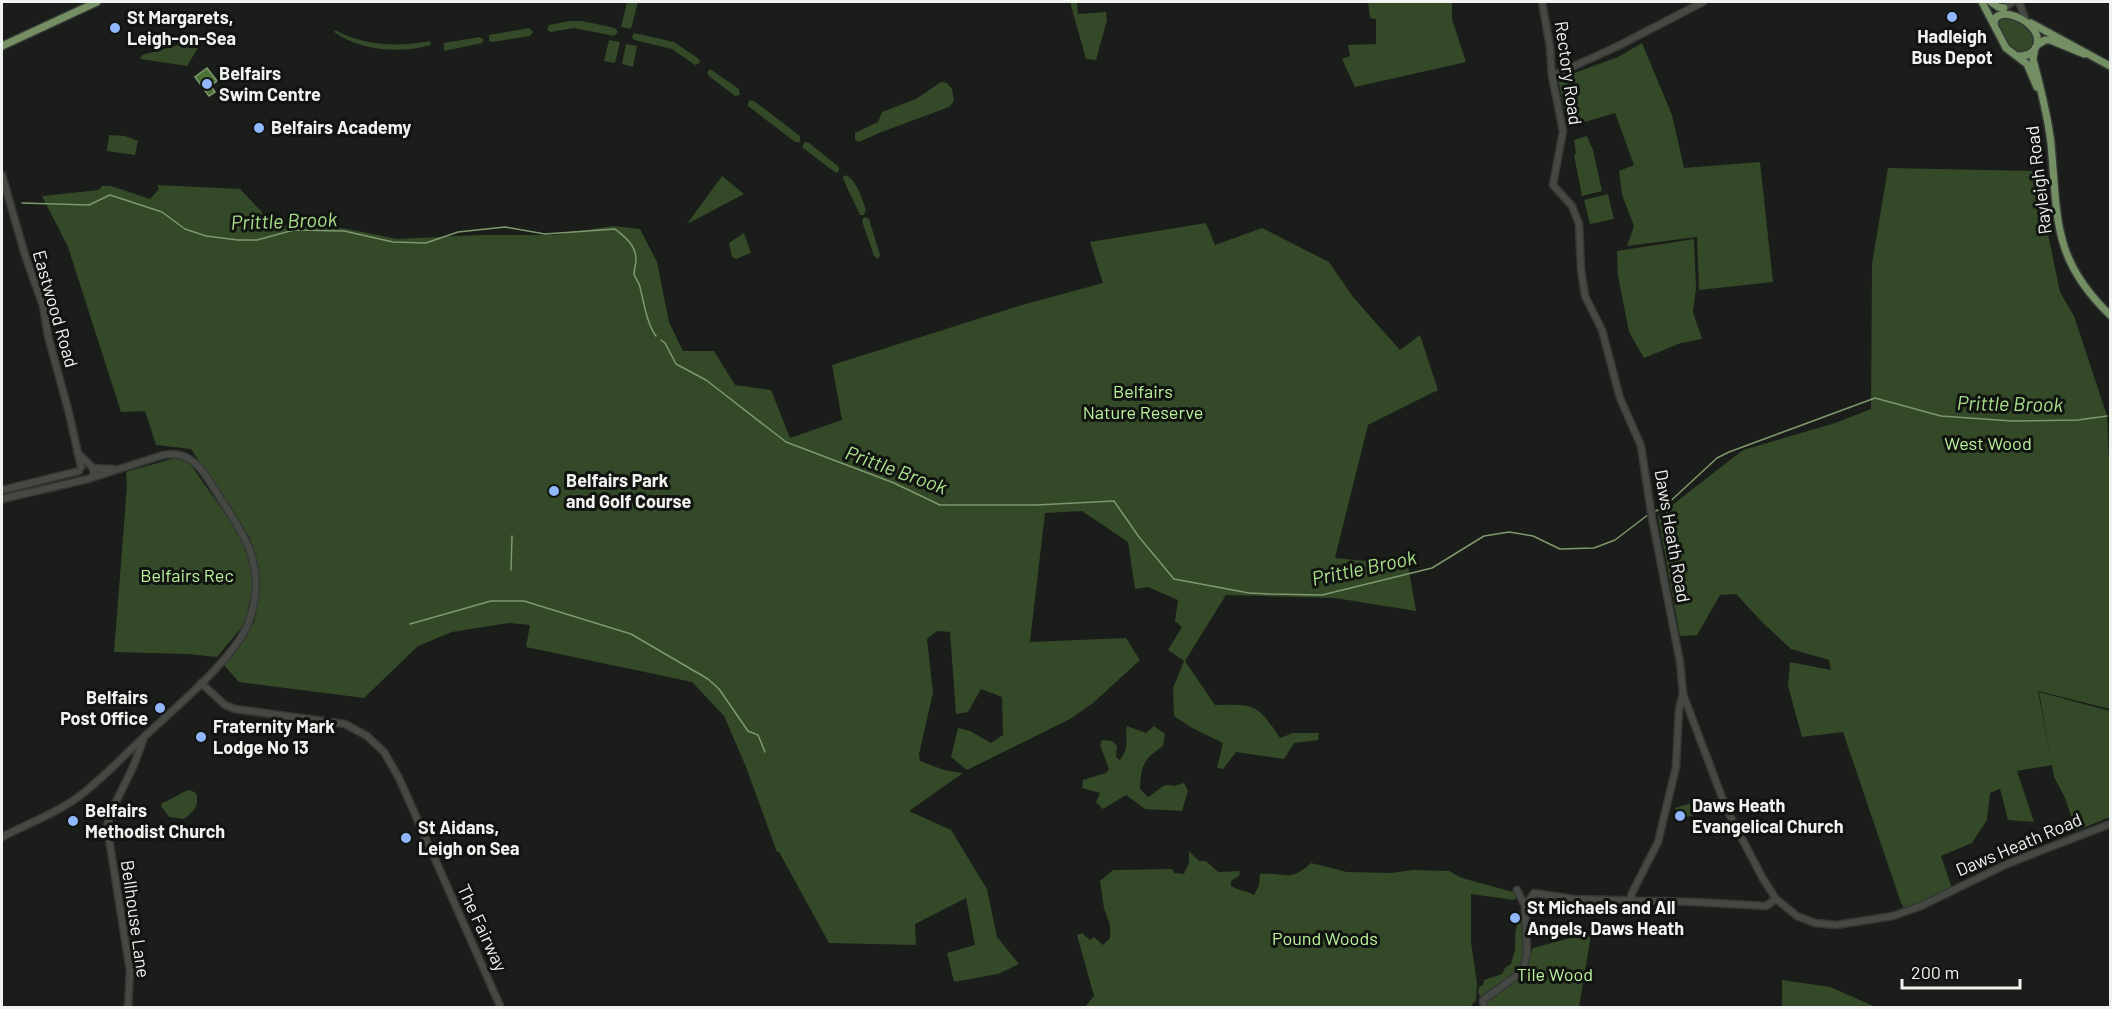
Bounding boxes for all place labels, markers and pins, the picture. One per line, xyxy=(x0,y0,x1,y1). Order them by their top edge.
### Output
place label: St Margarets, Leigh-on-Sea xyxy=(127,6,236,49)
marker: Hadleigh Bus Depot xyxy=(1945,10,1959,24)
marker: St Margarets, Leigh-on-Sea xyxy=(108,21,122,35)
place label: Hadleigh Bus Depot xyxy=(1911,25,1993,68)
place label: Belfairs Swim Centre xyxy=(219,62,321,105)
marker: Belfairs Swim Centre xyxy=(200,77,214,91)
place label: Belfairs Academy xyxy=(271,116,411,138)
marker: Belfairs Academy xyxy=(252,121,266,135)
place label: Belfairs Park and Golf Course xyxy=(566,469,692,512)
marker: Belfairs Park and Golf Course xyxy=(547,484,561,498)
place label: Belfairs Post Office xyxy=(60,686,148,729)
marker: Belfairs Post Office xyxy=(153,701,167,715)
place label: Fraternity Mark Lodge No 13 xyxy=(213,715,335,758)
marker: Fraternity Mark Lodge No 13 xyxy=(194,730,208,744)
place label: Daws Heath Evangelical Church xyxy=(1692,794,1844,837)
place label: Belfairs Methodist Church xyxy=(85,799,225,842)
marker: Daws Heath Evangelical Church xyxy=(1673,809,1687,823)
marker: Belfairs Methodist Church xyxy=(66,814,80,828)
place label: St Aidans, Leigh on Sea xyxy=(418,816,520,859)
marker: St Aidans, Leigh on Sea xyxy=(399,831,413,845)
place label: St Michaels and All Angels, Daws Heath xyxy=(1527,896,1684,939)
marker: St Michaels and All Angels, Daws Heath xyxy=(1508,911,1522,925)

